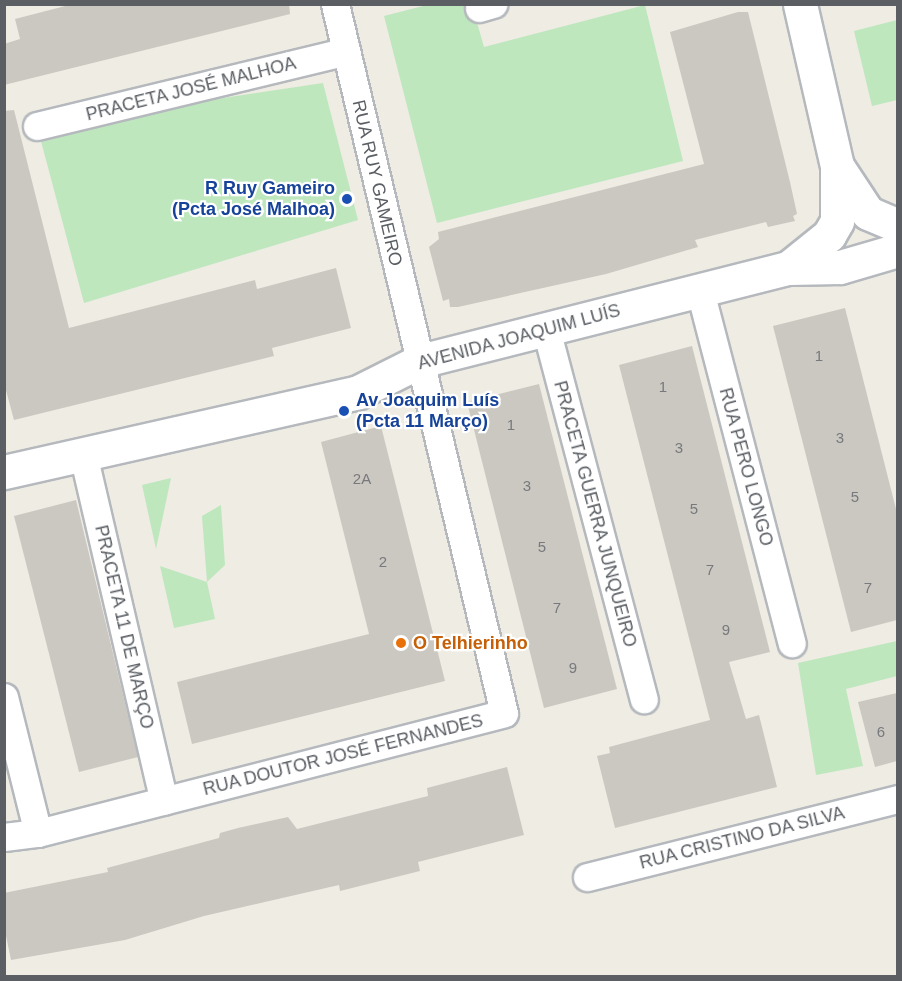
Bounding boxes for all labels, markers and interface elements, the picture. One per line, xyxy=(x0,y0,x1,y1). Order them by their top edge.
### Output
street label: PRACETA JOSÉ MALHOA xyxy=(83,52,299,126)
street label: RUA RUY GAMEIRO xyxy=(347,97,407,269)
place label: R Ruy Gameiro (Pcta José Malhoa) xyxy=(172,178,335,220)
marker: R Ruy Gameiro (Pcta José Malhoa) xyxy=(340,192,354,206)
street label: AVENIDA JOAQUIM LUÍS xyxy=(415,299,623,375)
house number: 1 xyxy=(815,347,823,365)
street label: PRACETA GUERRA JUNQUEIRO xyxy=(549,378,641,650)
house number: 1 xyxy=(659,378,667,396)
street label: RUA PERO LONGO xyxy=(714,385,778,549)
place label: Av Joaquim Luís (Pcta 11 Março) xyxy=(356,390,499,432)
marker: Av Joaquim Luís (Pcta 11 Março) xyxy=(337,404,351,418)
house number: 1 xyxy=(507,416,515,434)
house number: 3 xyxy=(836,429,844,447)
house number: 3 xyxy=(675,439,683,457)
house number: 2A xyxy=(353,470,371,488)
house number: 3 xyxy=(523,477,531,495)
house number: 5 xyxy=(851,488,859,506)
house number: 5 xyxy=(690,500,698,518)
street label: PRACETA 11 DE MARÇO xyxy=(90,523,158,731)
house number: 5 xyxy=(538,538,546,556)
house number: 2 xyxy=(379,553,387,571)
house number: 7 xyxy=(706,561,714,579)
house number: 7 xyxy=(864,579,872,597)
house number: 7 xyxy=(553,599,561,617)
house number: 9 xyxy=(722,621,730,639)
place label: O Telhierinho xyxy=(413,632,528,654)
marker: O Telhierinho xyxy=(394,636,408,650)
house number: 9 xyxy=(569,659,577,677)
street label: RUA DOUTOR JOSÉ FERNANDES xyxy=(200,710,486,800)
house number: 6 xyxy=(877,723,885,741)
street label: RUA CRISTINO DA SILVA xyxy=(636,802,848,874)

